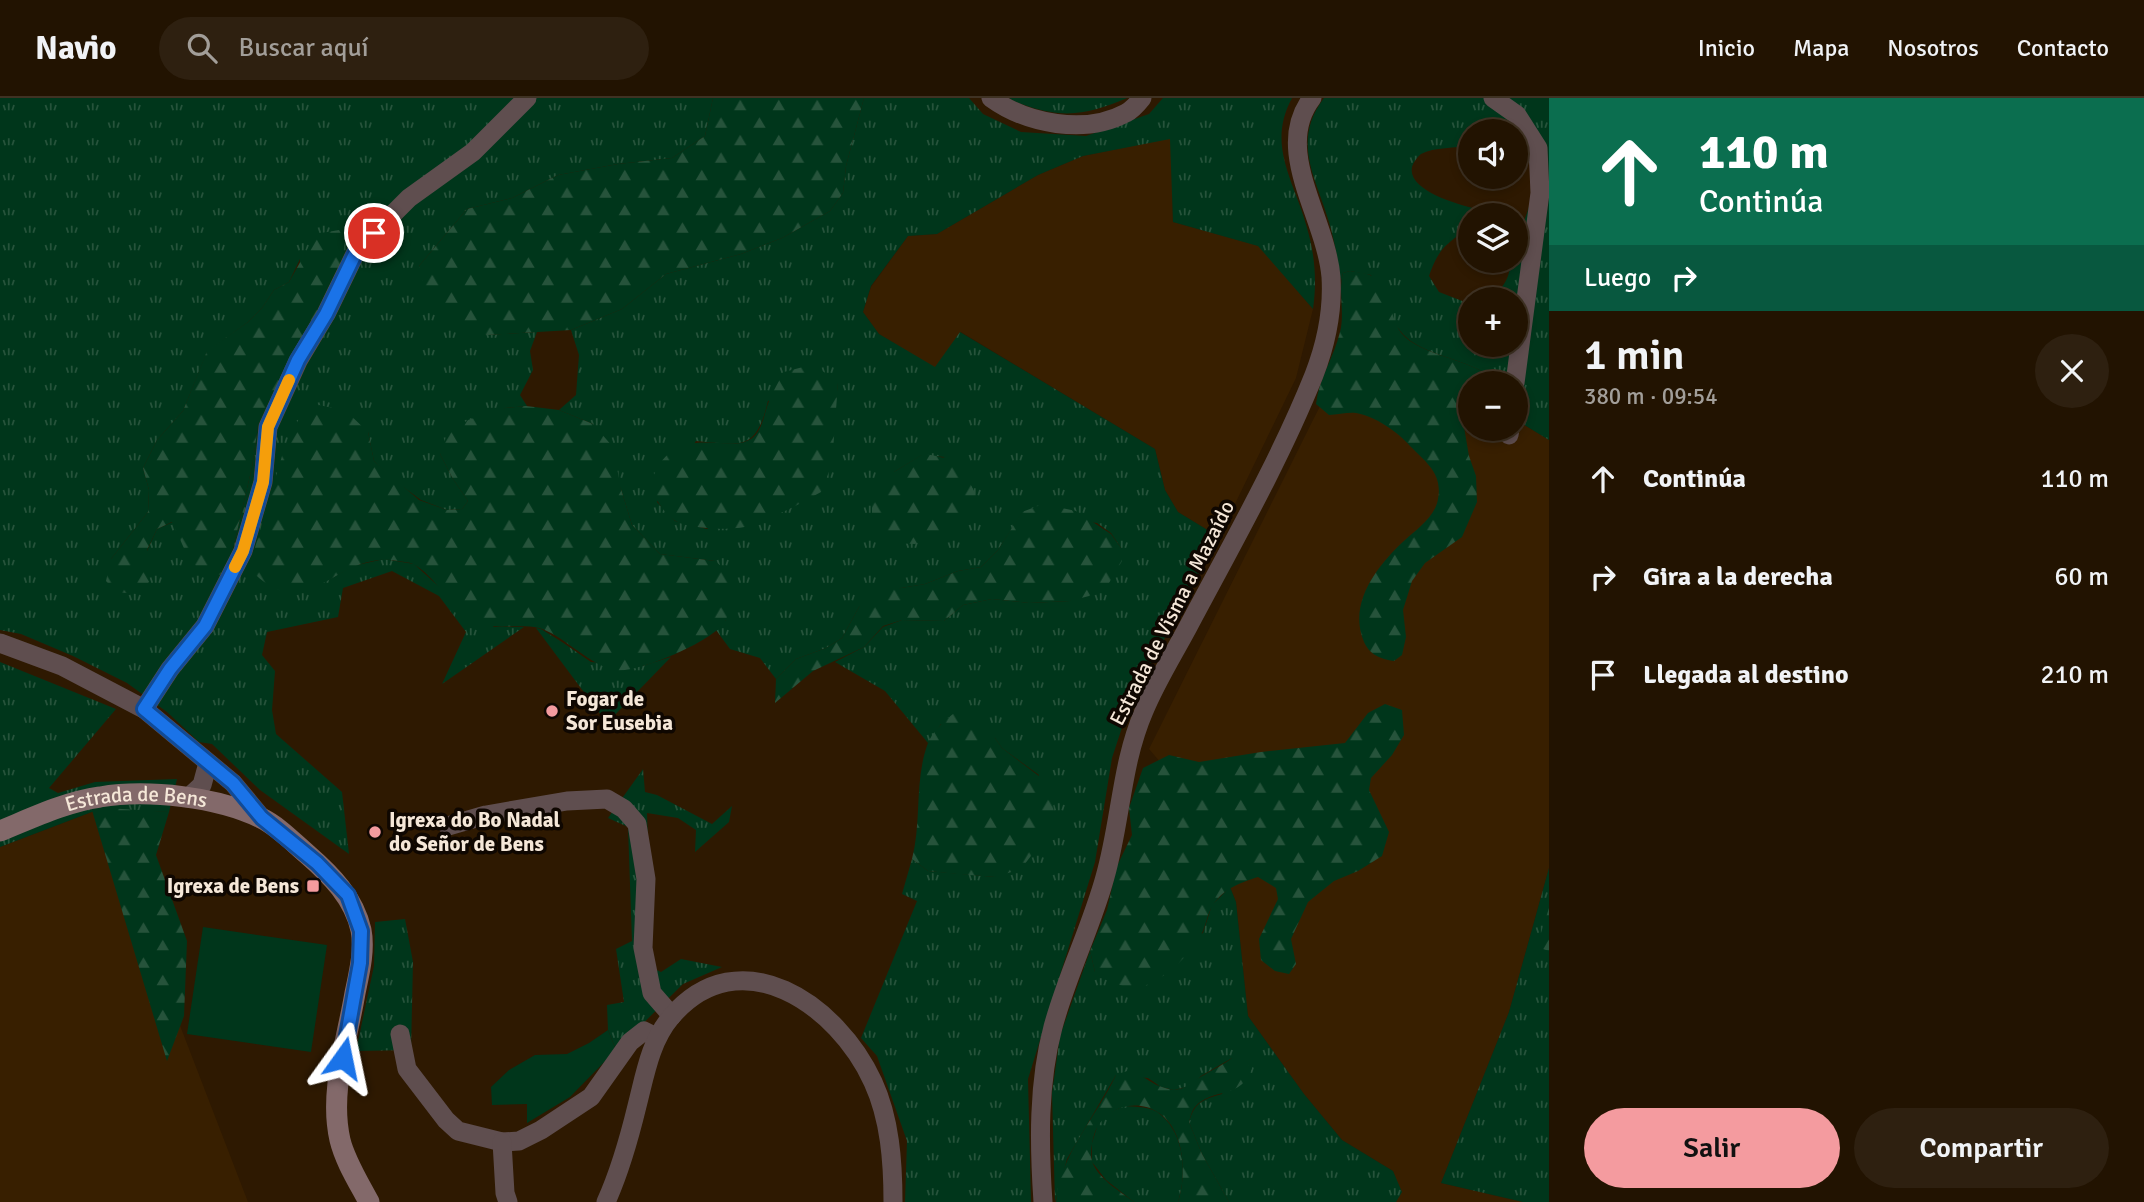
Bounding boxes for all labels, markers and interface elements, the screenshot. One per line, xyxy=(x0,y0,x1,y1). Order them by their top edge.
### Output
search box xyxy=(159,17,649,80)
text: Navio xyxy=(35,28,117,69)
icon: search xyxy=(183,29,221,67)
text: Buscar aquí xyxy=(239,32,369,64)
text: Inicio xyxy=(1698,33,1755,63)
text: Mapa xyxy=(1793,33,1849,63)
text: Nosotros xyxy=(1887,33,1979,63)
text: Contacto xyxy=(2017,33,2109,63)
map controls xyxy=(1458,119,1528,441)
button: sound xyxy=(1458,119,1528,189)
text: 110 m xyxy=(1699,122,1829,182)
icon: ahead xyxy=(1584,126,1675,217)
text: Continúa xyxy=(1699,182,1824,221)
pin xyxy=(344,203,404,263)
button: layers xyxy=(1458,203,1528,273)
icon: arrive xyxy=(355,214,393,252)
icon: right xyxy=(1665,259,1703,297)
text: Luego xyxy=(1584,262,1651,294)
button: + xyxy=(1458,287,1528,357)
text: 1 min xyxy=(1584,330,1685,381)
button: close xyxy=(2035,334,2109,408)
button: − xyxy=(1458,371,1528,441)
text: 380 m · 09:54 xyxy=(1584,382,1718,411)
icon: ahead xyxy=(1584,460,1622,498)
text: Continúa xyxy=(1643,463,1746,495)
text: 110 m xyxy=(2040,463,2109,495)
street label: Estrada de Visma a Mazaído xyxy=(1104,496,1240,730)
icon: right xyxy=(1584,558,1622,596)
text: Gira a la derecha xyxy=(1643,561,1833,593)
text: 60 m xyxy=(2054,561,2109,593)
icon: arrive xyxy=(1584,656,1622,694)
text: Llegada al destino xyxy=(1643,659,1849,691)
text: 210 m xyxy=(2040,659,2109,691)
place label: Fogar de Sor Eusebia xyxy=(566,686,673,736)
marker: Fogar de Sor Eusebia xyxy=(544,703,560,719)
street label: Estrada de Bens xyxy=(62,781,210,818)
place label: Igrexa do Bo Nadal do Señor de Bens xyxy=(389,807,561,857)
marker: Igrexa do Bo Nadal do Señor de Bens xyxy=(367,824,383,840)
place label: Igrexa de Bens xyxy=(167,873,299,899)
marker: Igrexa de Bens xyxy=(305,878,321,894)
position arrow xyxy=(306,1021,380,1095)
button: Salir xyxy=(1584,1108,1840,1188)
button: Compartir xyxy=(1854,1108,2109,1188)

